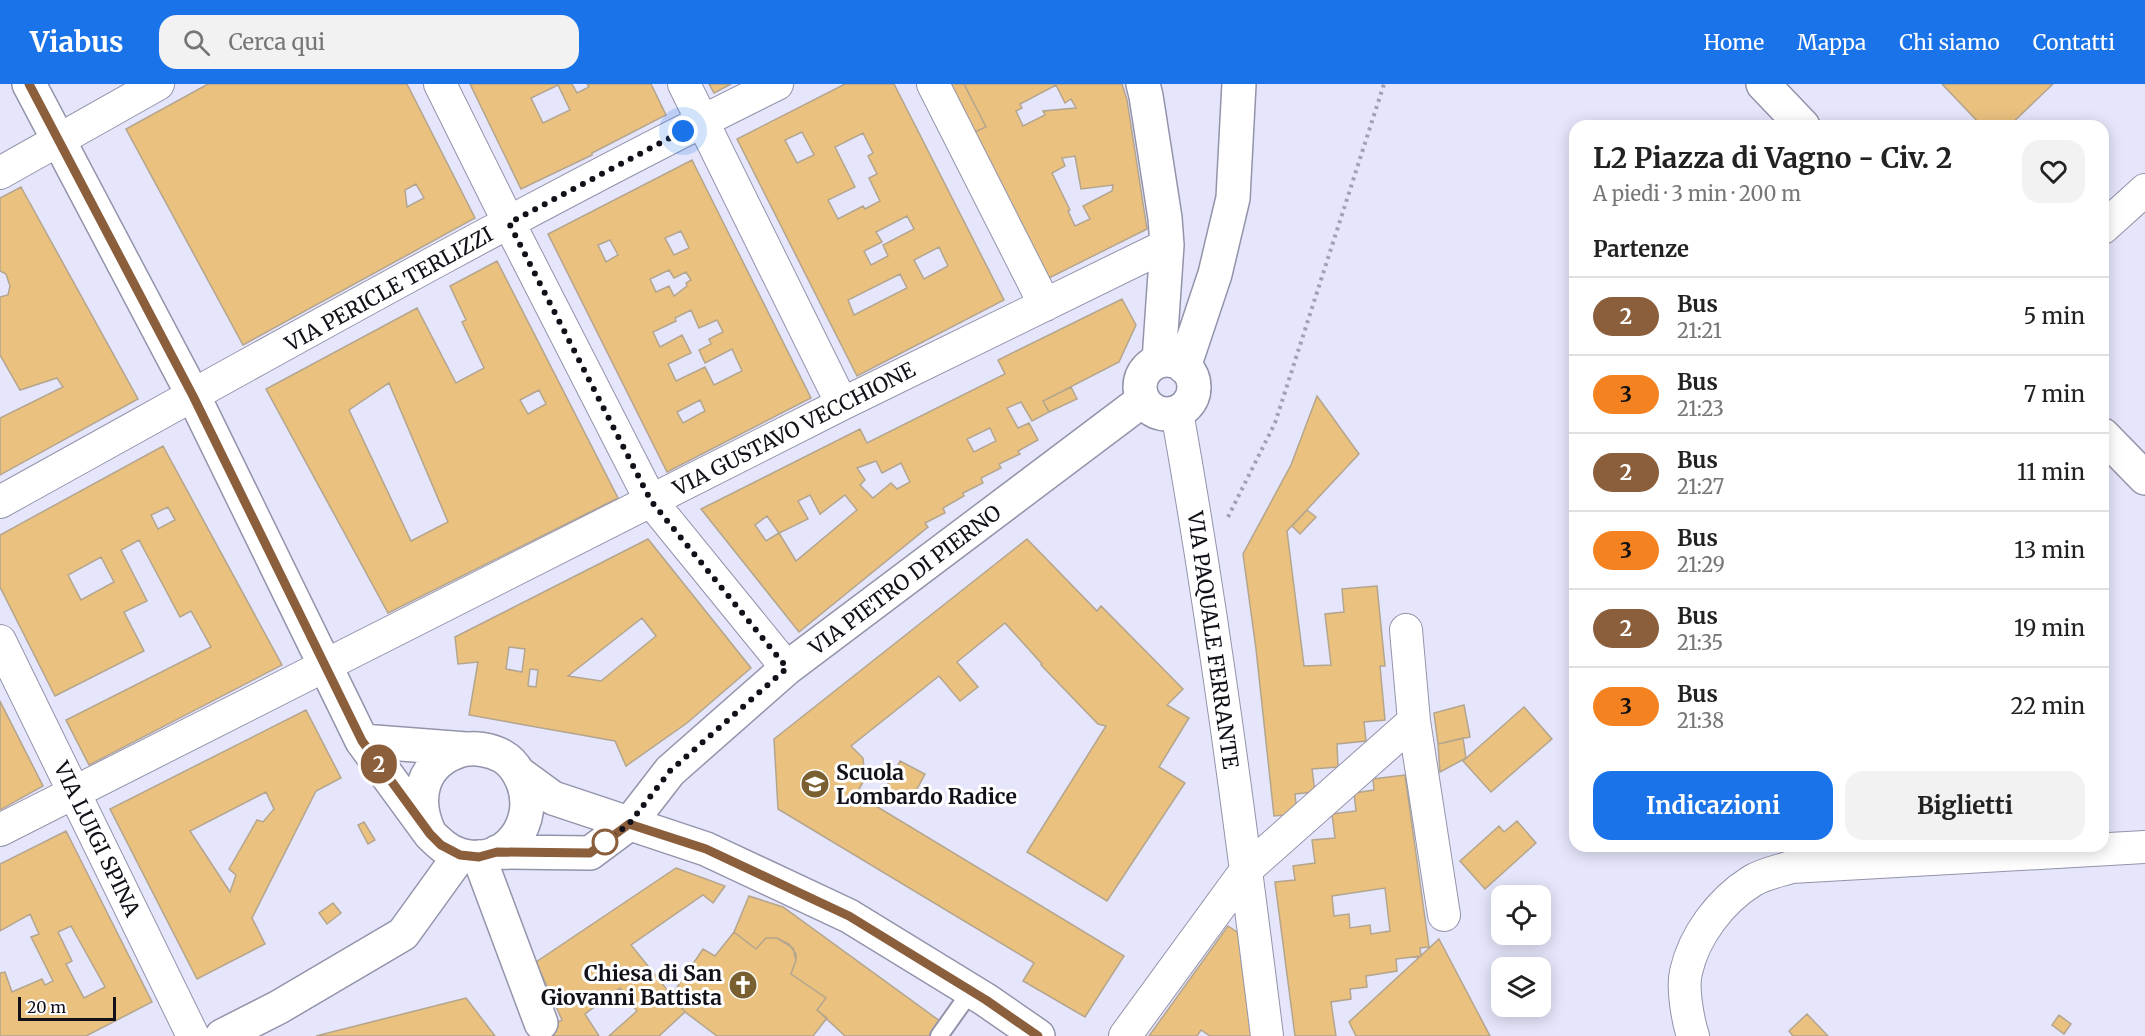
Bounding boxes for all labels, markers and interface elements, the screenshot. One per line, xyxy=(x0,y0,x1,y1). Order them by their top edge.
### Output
search box xyxy=(159,15,579,69)
text: Viabus xyxy=(30,24,123,60)
icon: search xyxy=(180,26,213,59)
text: Cerca qui xyxy=(228,28,325,56)
text: Home xyxy=(1704,29,1764,56)
text: Mappa xyxy=(1797,29,1866,56)
text: Chi siamo xyxy=(1899,29,2000,56)
text: Contatti xyxy=(2033,29,2115,56)
your location xyxy=(668,116,698,146)
text: L2 Piazza di Vagno - Civ. 2 xyxy=(1593,140,1952,176)
button: heart xyxy=(2022,140,2085,203)
text: A piedi · 3 min · 200 m xyxy=(1593,181,1801,206)
street label: VIA PERICLE TERLIZZI xyxy=(280,221,498,358)
text: Partenze xyxy=(1593,235,1689,263)
text: Bus xyxy=(1677,290,1718,318)
text: 5 min xyxy=(2023,302,2085,330)
text: 2 xyxy=(1620,303,1632,330)
text: 21:21 xyxy=(1677,318,1722,343)
street label: VIA GUSTAVO VECCHIONE xyxy=(667,356,920,502)
text: Bus xyxy=(1677,368,1718,396)
text: 7 min xyxy=(2024,380,2085,408)
text: 3 xyxy=(1620,381,1632,408)
text: 21:23 xyxy=(1677,396,1724,421)
text: Bus xyxy=(1677,446,1718,474)
text: 11 min xyxy=(2017,458,2085,486)
text: 2 xyxy=(1620,459,1632,486)
text: 21:27 xyxy=(1677,474,1724,499)
street label: VIA PIETRO DI PIERNO xyxy=(803,499,1006,662)
street label: VIA PAQUALE FERRANTE xyxy=(1181,509,1245,771)
text: Bus xyxy=(1677,524,1718,552)
text: 13 min xyxy=(2014,536,2085,564)
text: 3 xyxy=(1620,537,1632,564)
text: 21:29 xyxy=(1677,552,1725,577)
text: Bus xyxy=(1677,602,1718,630)
text: 19 min xyxy=(2014,614,2085,642)
text: 2 xyxy=(1620,615,1632,642)
text: 21:35 xyxy=(1677,630,1723,655)
text: Bus xyxy=(1677,680,1718,708)
text: 22 min xyxy=(2011,692,2085,720)
text: 3 xyxy=(1620,693,1632,720)
text: 21:38 xyxy=(1677,708,1724,733)
line badge: 2 xyxy=(360,744,398,784)
text: 2 xyxy=(373,751,385,778)
street label: VIA LUIGI SPINA xyxy=(47,756,146,921)
place label: Scuola Lombardo Radice xyxy=(836,759,1017,810)
school or university icon: Scuola Lombardo Radice xyxy=(799,768,831,800)
button: Indicazioni xyxy=(1593,771,1833,840)
button: Biglietti xyxy=(1845,771,2085,840)
unlabelled marker xyxy=(592,829,618,855)
map controls xyxy=(1491,885,1551,1017)
button: locate xyxy=(1491,885,1551,945)
button: layers xyxy=(1491,957,1551,1017)
place label: Chiesa di San Giovanni Battista xyxy=(541,960,722,1011)
church icon: Chiesa di San Giovanni Battista xyxy=(727,969,759,1001)
scale bar xyxy=(18,994,116,1022)
text: 20 m xyxy=(27,997,66,1017)

